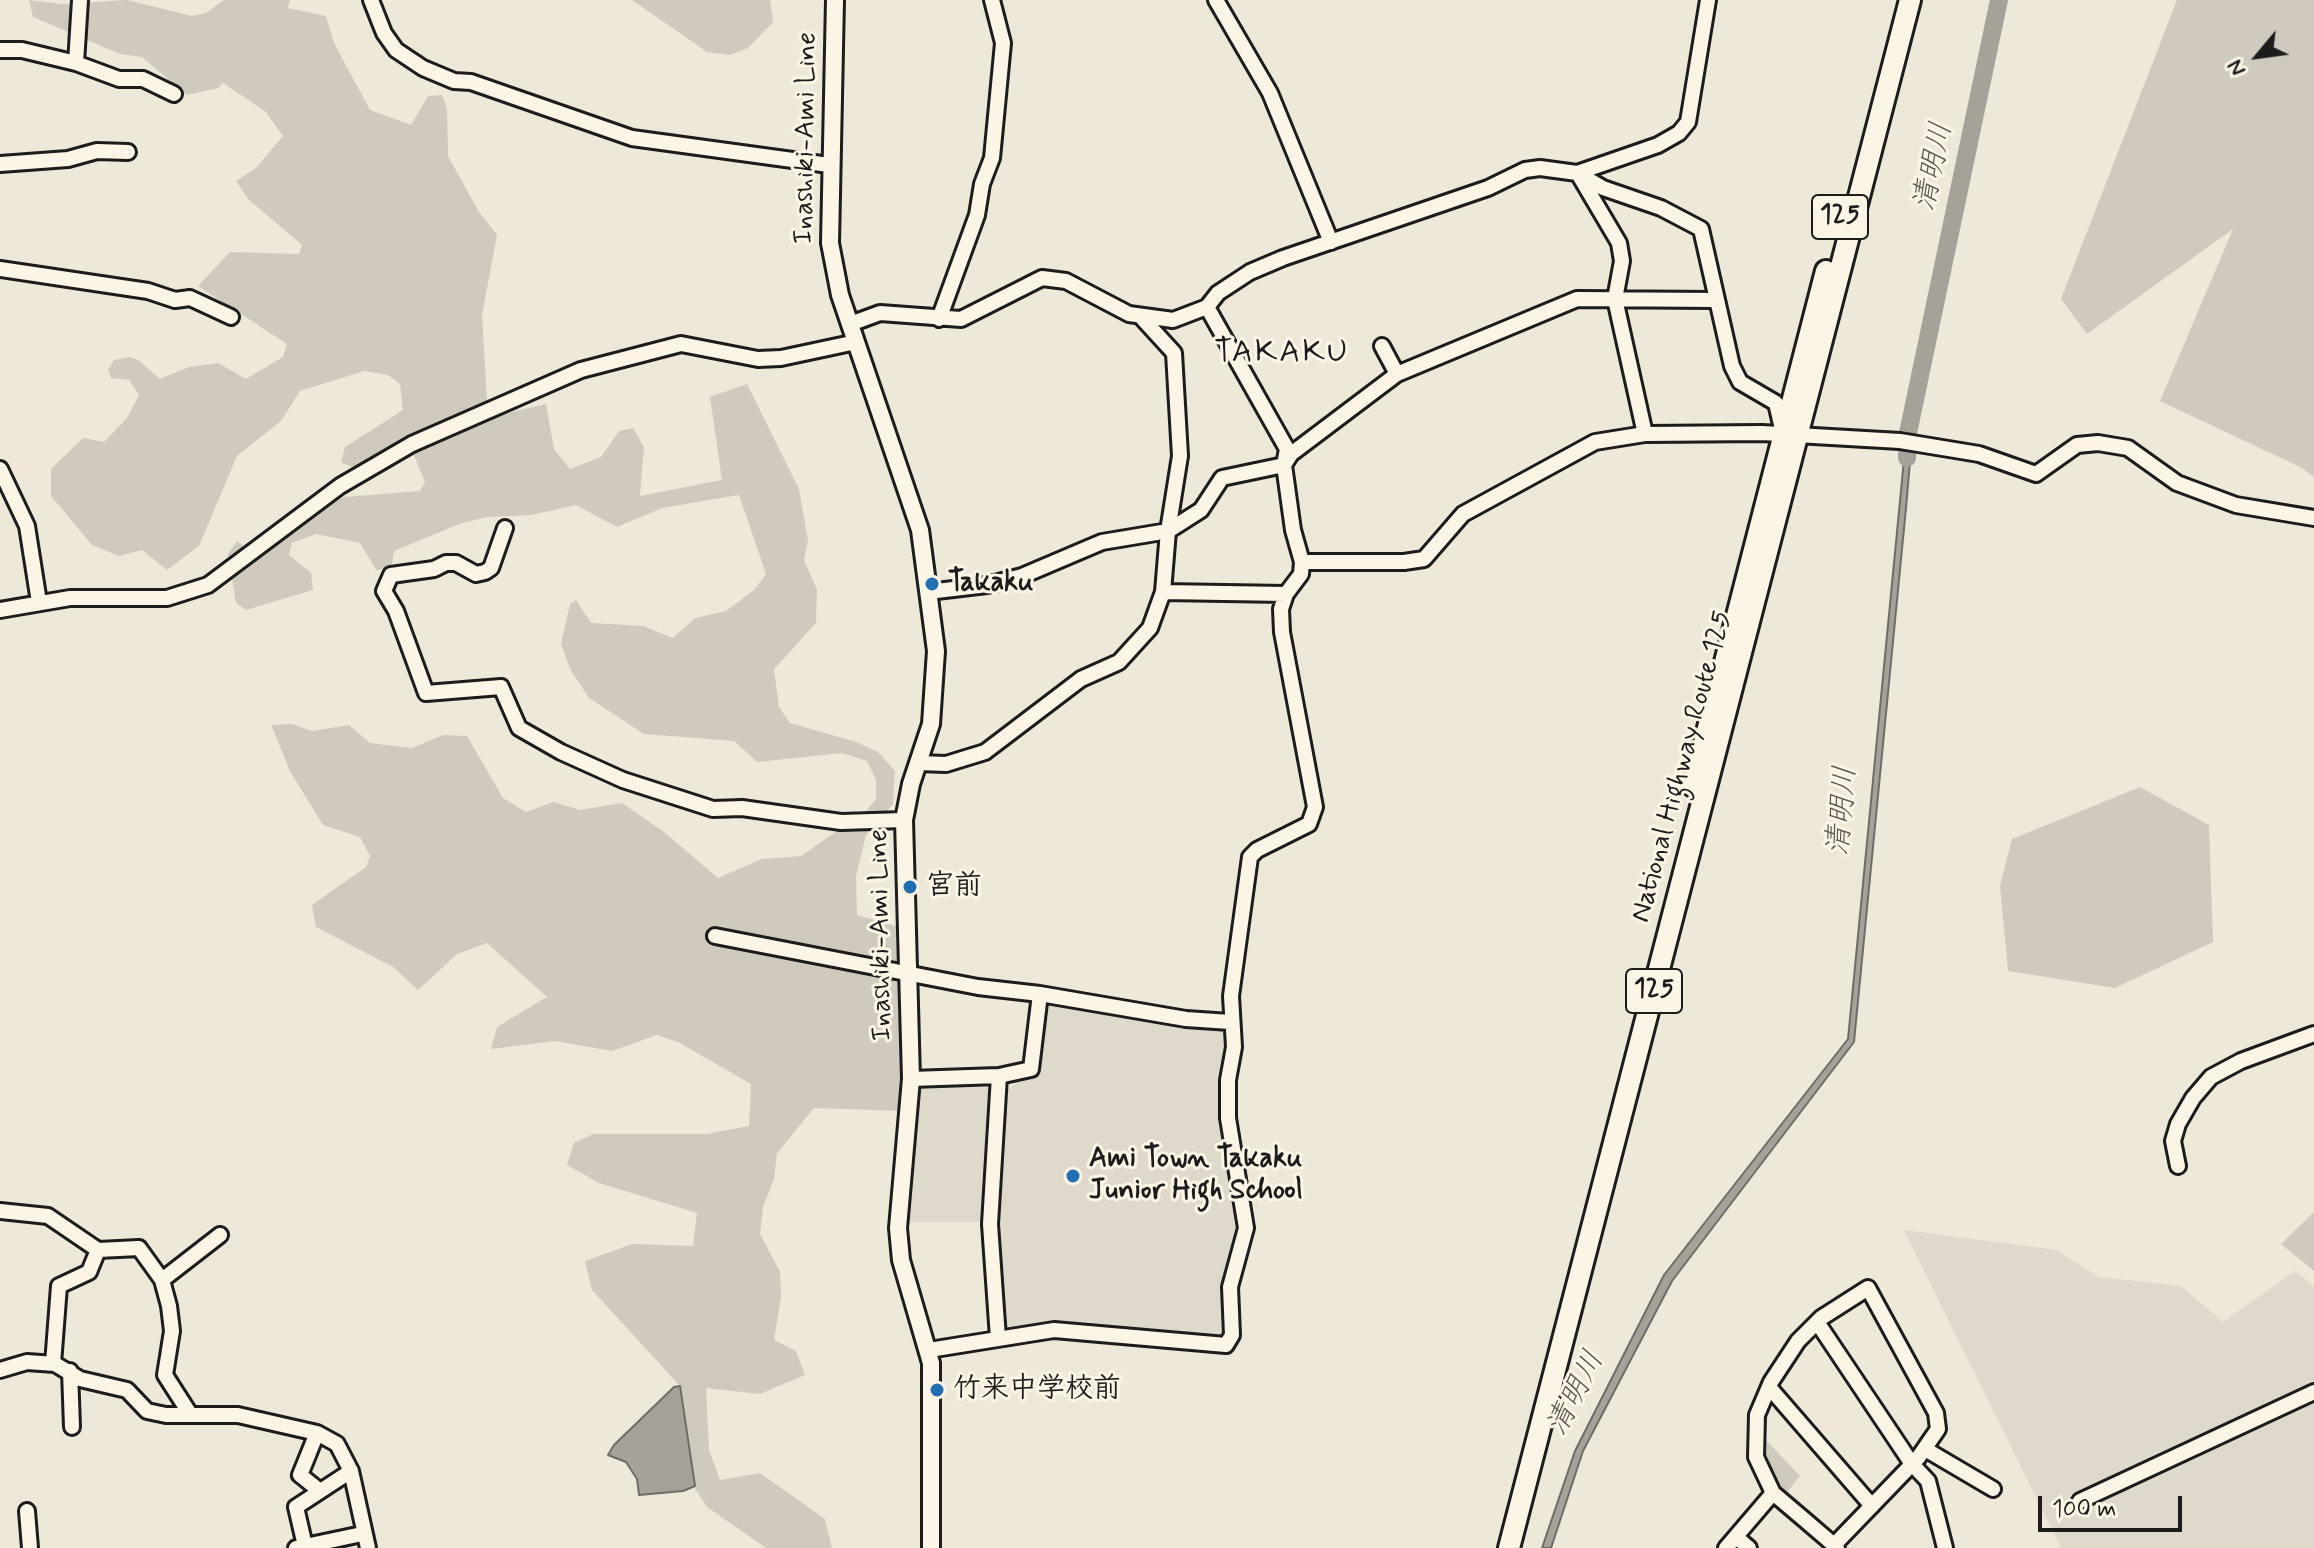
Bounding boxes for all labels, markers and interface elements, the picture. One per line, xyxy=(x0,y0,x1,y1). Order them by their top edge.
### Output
north arrow xyxy=(2218,16,2298,96)
street label: Inashiki-Ami Line xyxy=(788,32,826,244)
text: N xyxy=(2221,54,2253,81)
water label: 清明川 xyxy=(1908,119,1962,215)
road number: 125 xyxy=(1812,195,1868,239)
district label: TAKAKU xyxy=(1218,335,1346,373)
place label: Takaku xyxy=(948,567,1033,601)
marker: Takaku xyxy=(923,575,941,593)
street label: National Highway Route 125 xyxy=(1625,608,1741,926)
water label: 清明川 xyxy=(1822,765,1866,857)
street label: Inashiki-Ami Line xyxy=(863,829,901,1041)
place label: 宮前 xyxy=(926,870,982,904)
marker: 宮前 xyxy=(901,878,919,896)
road number: 125 xyxy=(1626,969,1682,1013)
place label: Ami Town Takaku Junior High School xyxy=(1089,1143,1303,1209)
marker: Ami Town Takaku Junior High School xyxy=(1064,1167,1082,1185)
water label: 清明川 xyxy=(1541,1346,1613,1442)
place label: 竹来中学校前 xyxy=(953,1373,1121,1407)
marker: 竹来中学校前 xyxy=(928,1381,946,1399)
scale bar xyxy=(2042,1480,2186,1530)
text: 100 m xyxy=(2052,1494,2116,1525)

